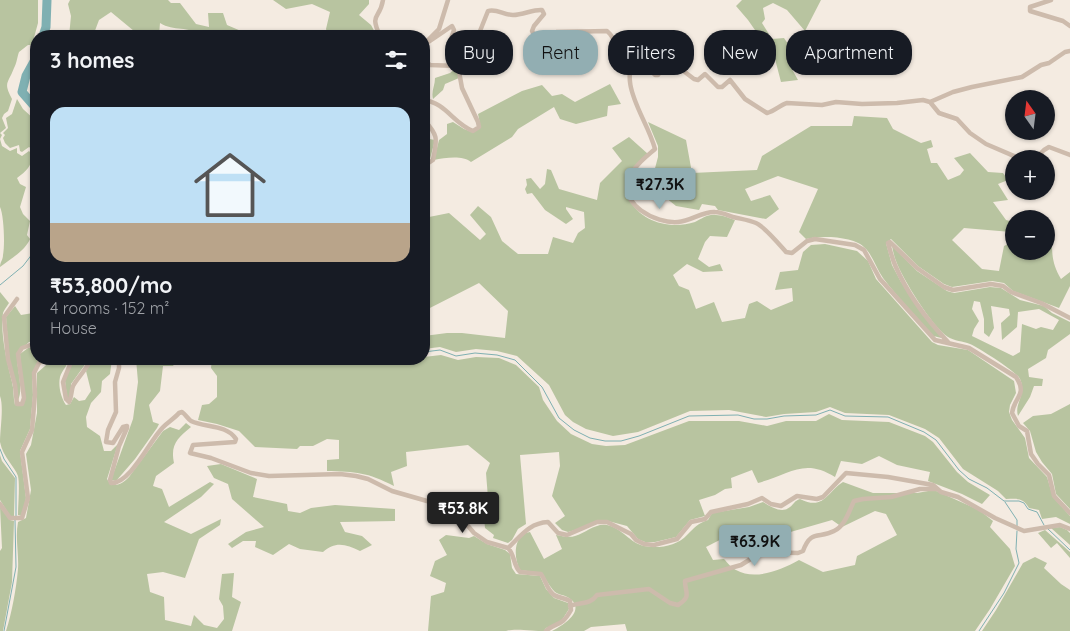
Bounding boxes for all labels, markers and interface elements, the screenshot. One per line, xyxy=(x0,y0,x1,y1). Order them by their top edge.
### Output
chip: Buy xyxy=(445,30,513,75)
chip: Rent xyxy=(523,30,598,75)
chip: Filters xyxy=(608,30,694,75)
chip: New xyxy=(704,30,776,75)
chip: Apartment xyxy=(786,30,912,75)
icon: filters xyxy=(382,46,410,74)
text: 3 homes xyxy=(50,47,134,73)
north arrow xyxy=(1005,90,1055,140)
map controls xyxy=(1005,90,1055,260)
icon: home xyxy=(185,140,275,230)
button: + xyxy=(1005,150,1055,200)
pin: ₹27.3K xyxy=(619,168,701,210)
text: ₹27.3K xyxy=(636,174,684,194)
button: − xyxy=(1005,210,1055,260)
text: ₹53,800/mo xyxy=(50,272,172,298)
text: 4 rooms · 152 m² xyxy=(50,298,169,318)
text: House xyxy=(50,318,97,338)
pin: ₹53.8K xyxy=(422,492,504,534)
text: ₹53.8K xyxy=(438,498,488,518)
pin: ₹63.9K xyxy=(714,524,796,567)
text: ₹63.9K xyxy=(730,531,780,551)

